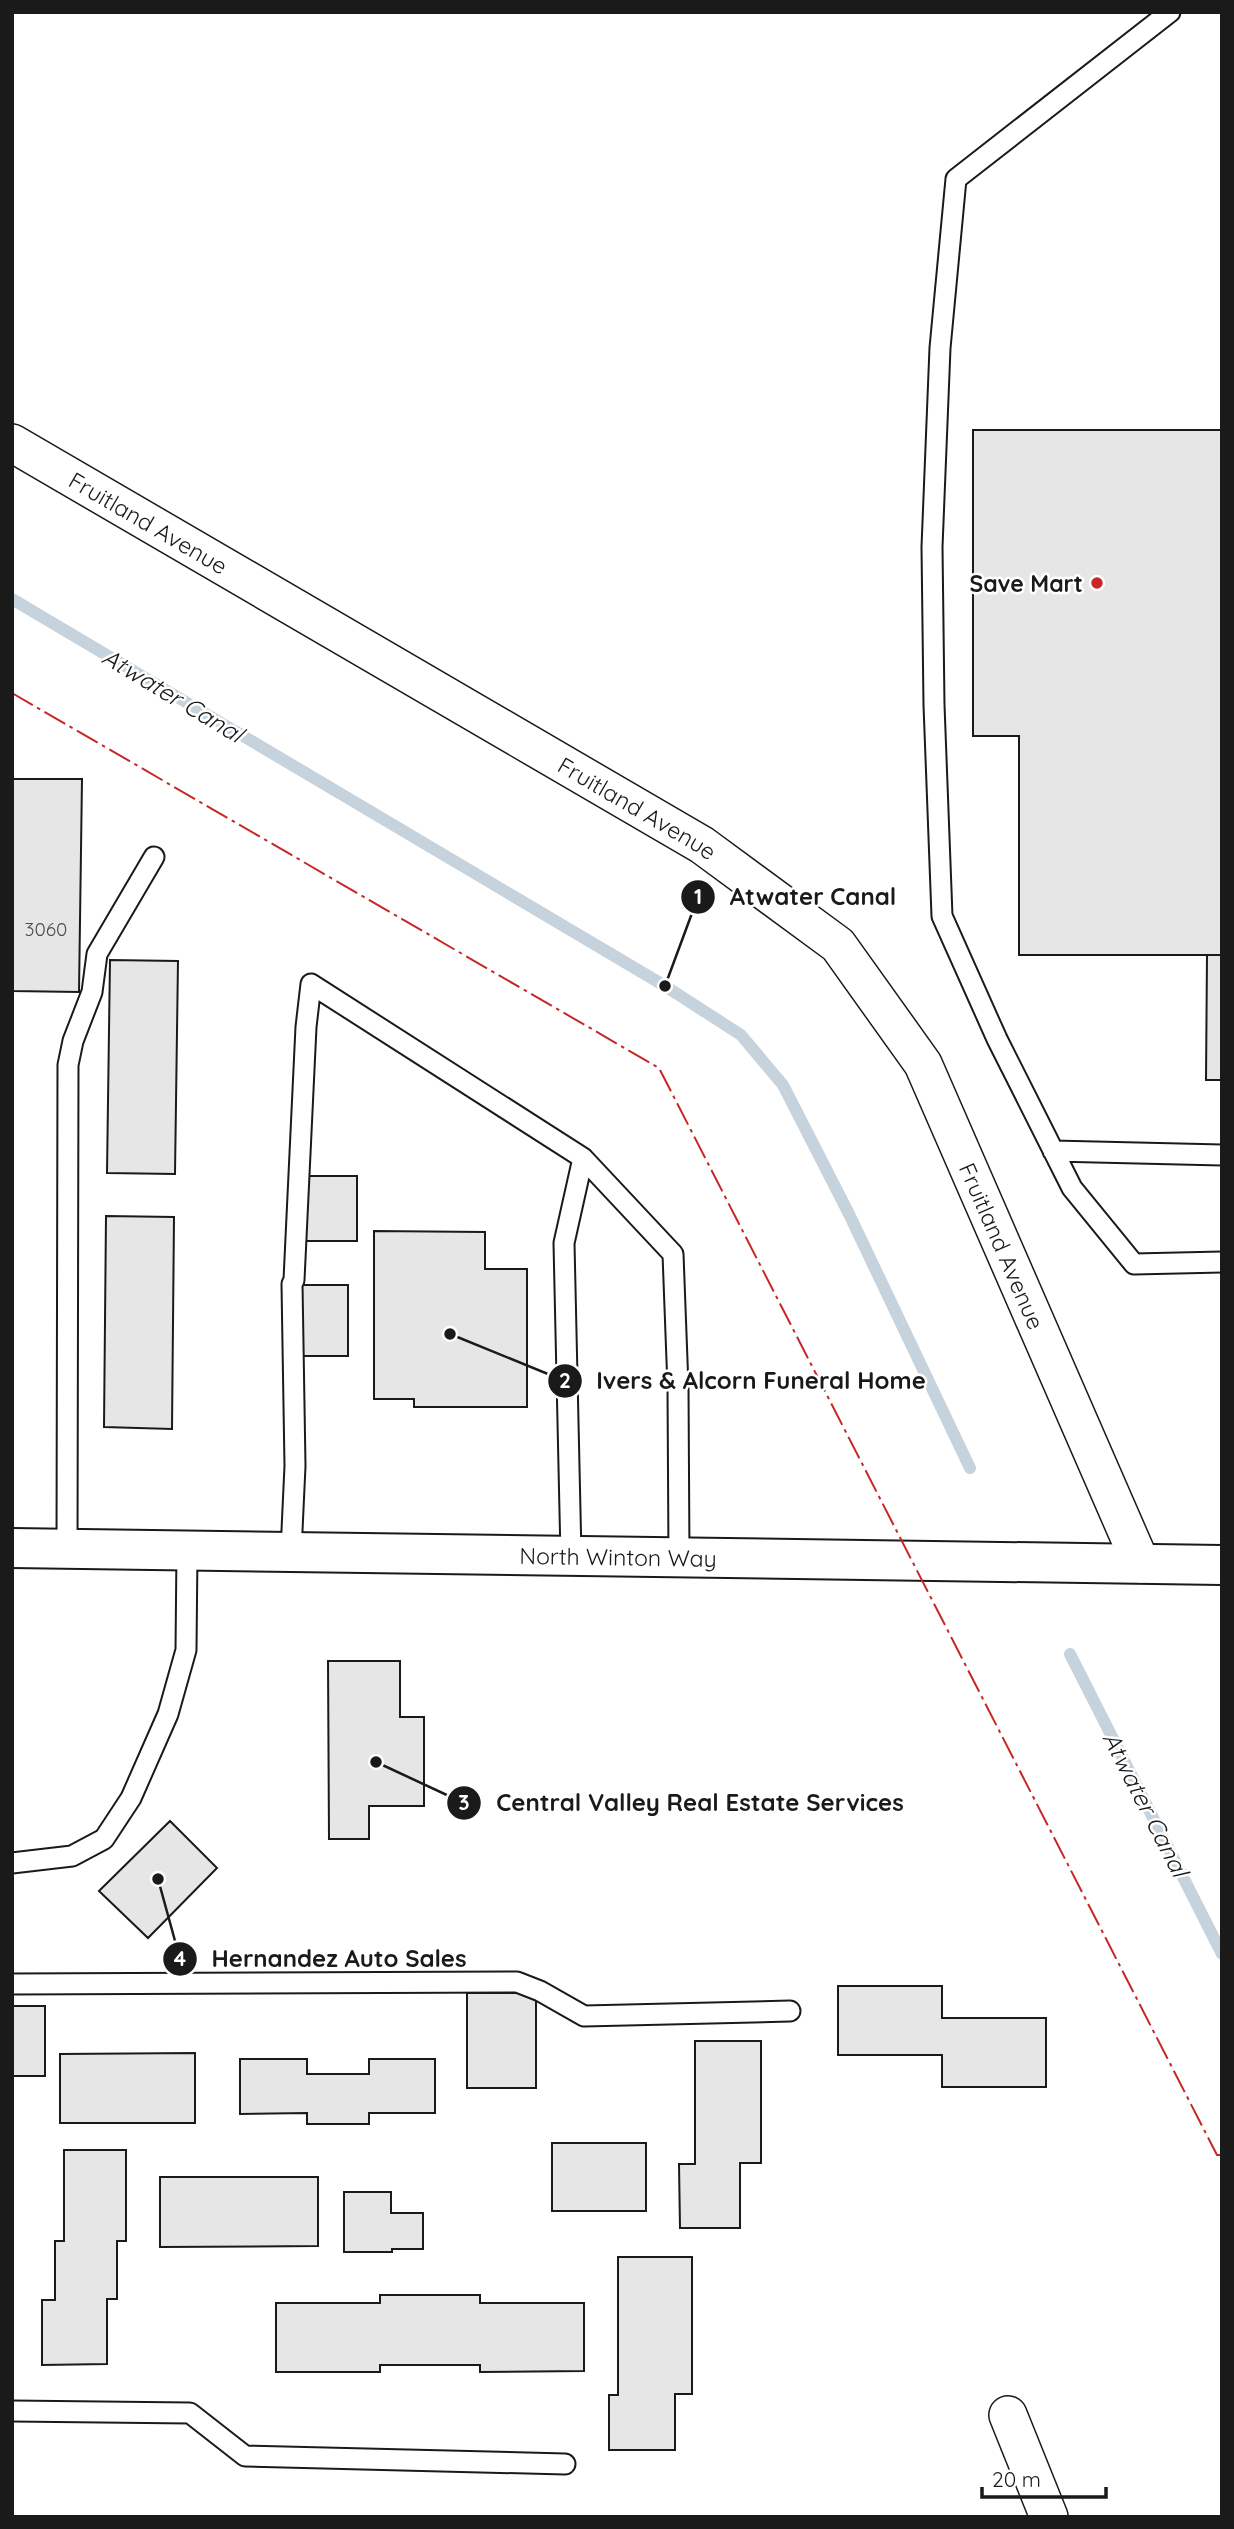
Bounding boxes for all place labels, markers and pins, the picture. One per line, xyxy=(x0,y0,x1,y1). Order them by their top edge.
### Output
place label: Save Mart xyxy=(970,569,1083,598)
marker: Save Mart xyxy=(1089,575,1105,591)
callout: Atwater Canal xyxy=(680,874,910,919)
callout: Ivers & Alcorn Funeral Home xyxy=(547,1358,940,1403)
callout: Central Valley Real Estate Services xyxy=(447,1780,917,1825)
callout: Hernandez Auto Sales xyxy=(163,1936,481,1981)

